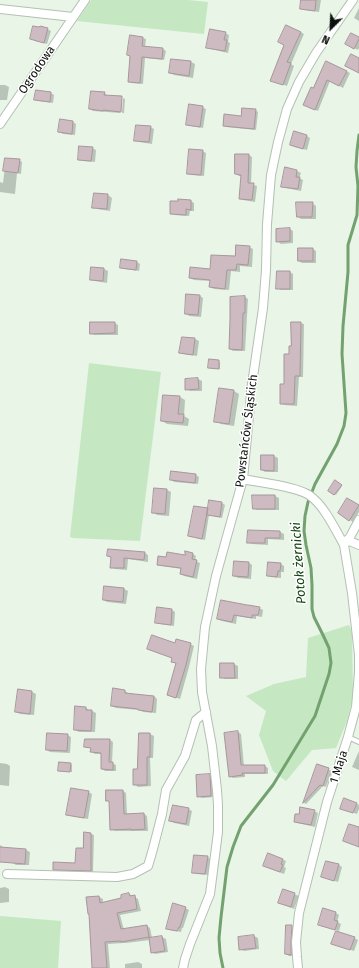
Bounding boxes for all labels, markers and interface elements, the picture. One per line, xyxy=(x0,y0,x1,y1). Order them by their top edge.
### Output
north arrow xyxy=(311,8,351,48)
text: N xyxy=(320,32,332,47)
street label: Ogrodowa xyxy=(16,43,58,97)
street label: Powstańców Śląskich xyxy=(233,373,261,489)
water label: Potok żernicki xyxy=(288,521,310,605)
street label: 1 Maja xyxy=(327,749,351,785)

